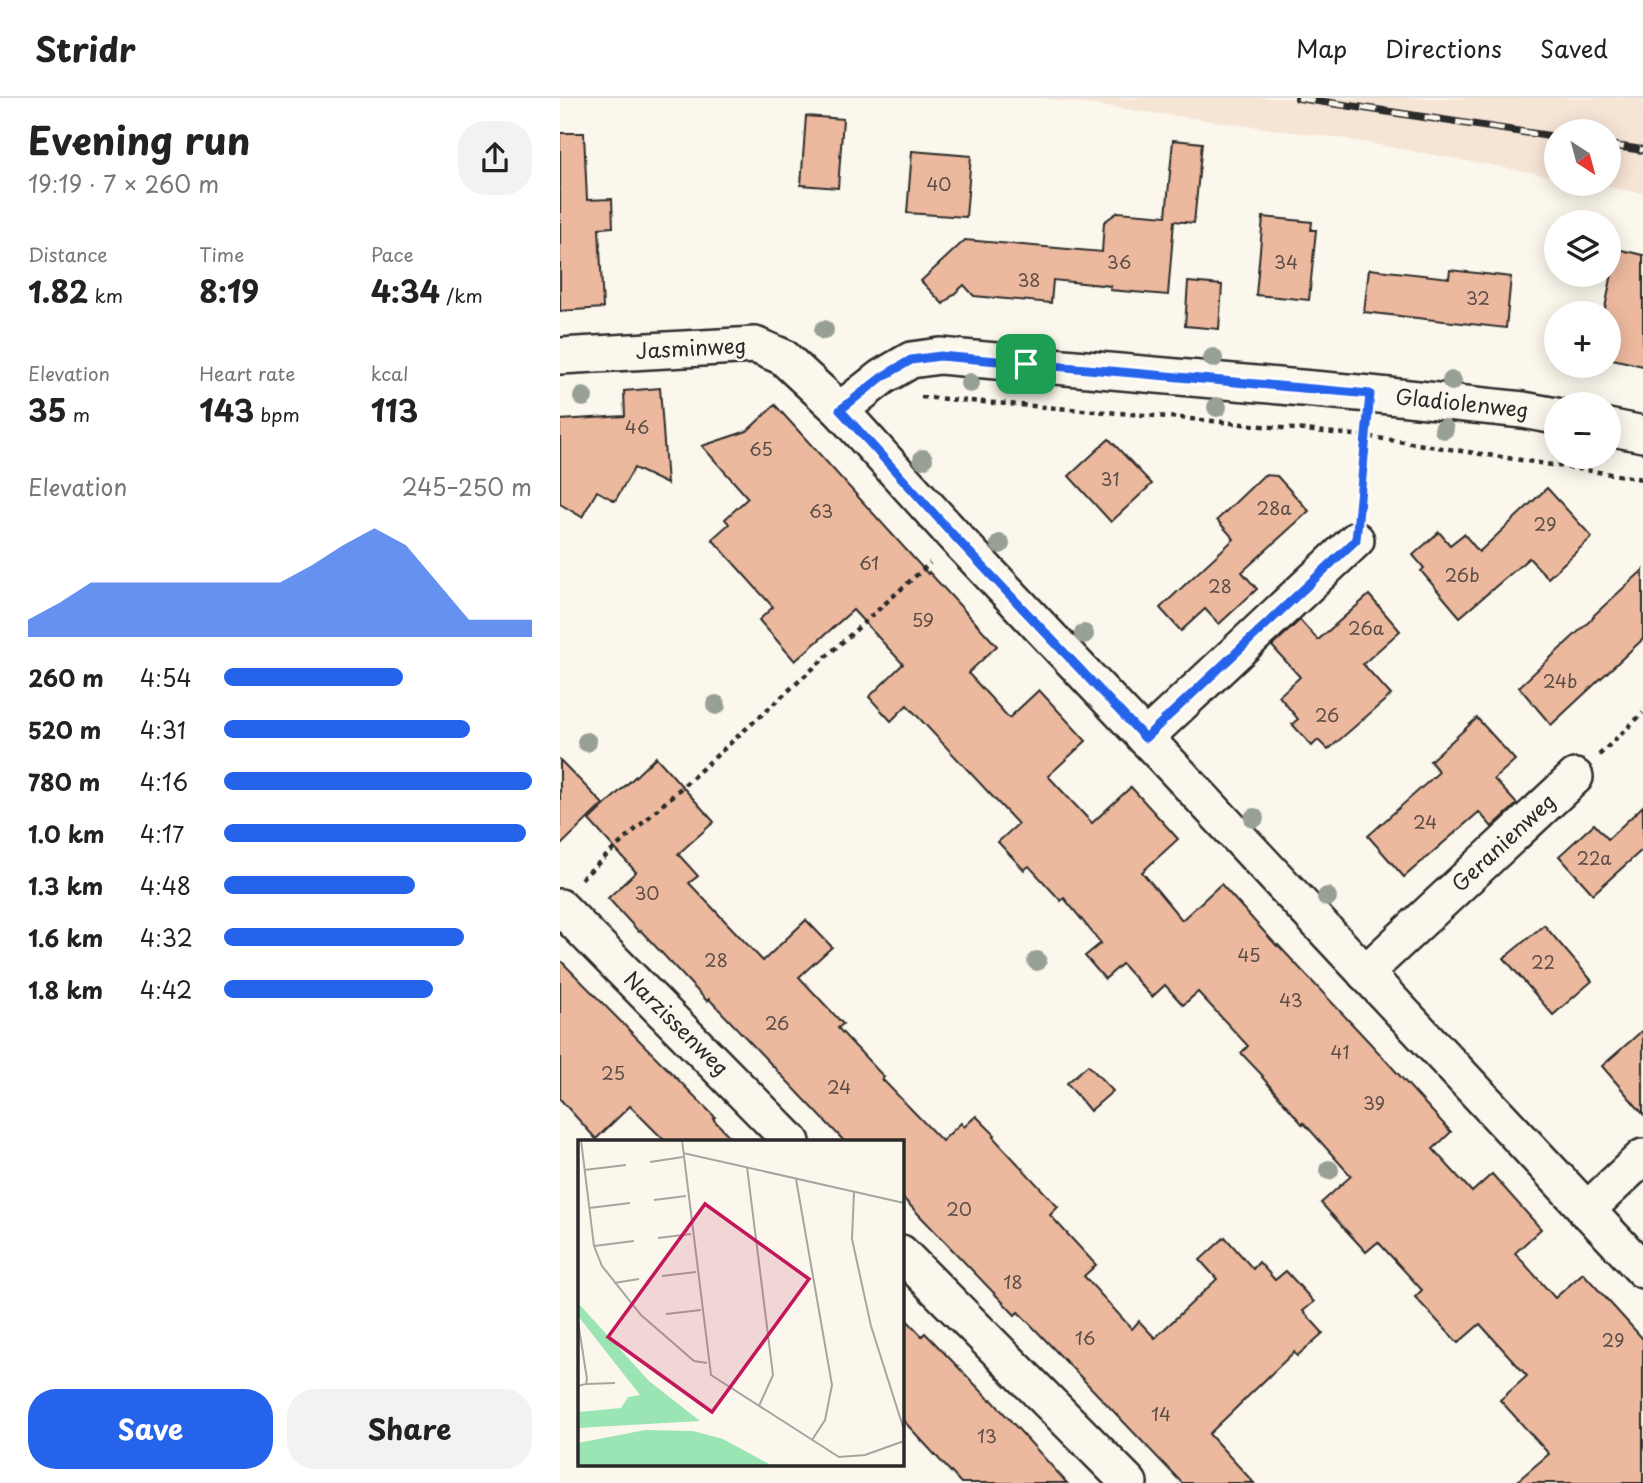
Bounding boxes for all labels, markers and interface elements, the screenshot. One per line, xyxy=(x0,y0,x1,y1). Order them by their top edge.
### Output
text: Stridr xyxy=(35,23,136,73)
text: Map xyxy=(1296,30,1347,66)
text: Directions xyxy=(1385,30,1502,66)
text: Saved xyxy=(1540,30,1608,66)
text: Evening run xyxy=(28,111,250,168)
north arrow xyxy=(1544,119,1620,196)
map controls xyxy=(1544,119,1621,469)
button: share xyxy=(458,121,532,195)
text: 19:19 · 7 × 260 m xyxy=(28,166,219,201)
house number: 40 xyxy=(926,170,952,197)
button: layers xyxy=(1544,210,1621,287)
text: Distance xyxy=(28,240,108,268)
text: Time xyxy=(199,240,244,268)
text: Pace xyxy=(371,240,414,268)
house number: 36 xyxy=(1107,248,1131,275)
house number: 34 xyxy=(1274,248,1298,275)
house number: 38 xyxy=(1017,266,1041,293)
text: 1.82 xyxy=(28,268,88,313)
text: 8:19 xyxy=(199,268,259,313)
text: 4:34 xyxy=(371,268,440,313)
text: km xyxy=(88,281,123,309)
text: /km xyxy=(440,281,483,309)
house number: 32 xyxy=(1466,284,1490,311)
button: + xyxy=(1544,301,1621,378)
street label: Jasminweg xyxy=(635,328,747,366)
pin xyxy=(996,334,1056,394)
icon: arrive xyxy=(1007,345,1045,383)
text: Elevation xyxy=(28,359,110,387)
text: Heart rate xyxy=(199,359,295,387)
text: kcal xyxy=(371,359,409,387)
street label: Gladiolenweg xyxy=(1394,379,1530,425)
text: 35 xyxy=(28,387,67,432)
text: 143 xyxy=(199,387,254,432)
text: 113 xyxy=(371,387,418,432)
button: − xyxy=(1544,392,1621,469)
text: m xyxy=(67,400,90,428)
text: bpm xyxy=(254,400,300,428)
house number: 46 xyxy=(625,413,649,440)
house number: 65 xyxy=(749,435,773,462)
house number: 31 xyxy=(1101,465,1119,492)
text: Elevation xyxy=(28,469,127,504)
text: 245–250 m xyxy=(402,469,532,504)
house number: 28a xyxy=(1256,494,1292,521)
house number: 63 xyxy=(809,497,833,524)
house number: 29 xyxy=(1534,510,1556,537)
house number: 61 xyxy=(859,549,879,576)
house number: 26b xyxy=(1444,561,1480,588)
house number: 28 xyxy=(1208,572,1232,599)
house number: 59 xyxy=(912,606,934,633)
house number: 26a xyxy=(1348,614,1385,641)
text: 260 m xyxy=(28,660,104,695)
text: 4:54 xyxy=(140,660,192,695)
house number: 24b xyxy=(1543,667,1577,694)
house number: 26 xyxy=(1315,701,1339,728)
text: 520 m xyxy=(28,712,101,747)
text: 4:31 xyxy=(140,712,186,747)
text: 780 m xyxy=(28,764,100,799)
text: 4:16 xyxy=(140,764,188,799)
street label: Geranienweg xyxy=(1443,785,1562,898)
house number: 24 xyxy=(1413,808,1437,835)
text: 1.0 km xyxy=(28,816,105,851)
text: 4:17 xyxy=(140,816,184,851)
house number: 22a xyxy=(1576,844,1612,871)
text: 1.3 km xyxy=(28,868,103,903)
text: 4:48 xyxy=(140,868,191,903)
house number: 30 xyxy=(634,879,660,906)
text: 1.6 km xyxy=(28,920,103,955)
text: 4:32 xyxy=(140,920,193,955)
house number: 45 xyxy=(1238,941,1261,968)
house number: 28 xyxy=(704,946,728,973)
house number: 22 xyxy=(1531,948,1555,975)
street label: Narzissenweg xyxy=(618,963,737,1082)
text: 1.8 km xyxy=(28,972,103,1007)
text: 4:42 xyxy=(140,972,192,1007)
house number: 43 xyxy=(1279,986,1303,1013)
house number: 26 xyxy=(765,1009,789,1036)
house number: 41 xyxy=(1331,1038,1349,1065)
house number: 25 xyxy=(601,1059,625,1086)
house number: 24 xyxy=(827,1073,851,1100)
house number: 39 xyxy=(1363,1089,1385,1116)
inset map xyxy=(578,1140,903,1466)
house number: 20 xyxy=(946,1195,972,1222)
house number: 18 xyxy=(1003,1268,1023,1295)
house number: 16 xyxy=(1075,1324,1095,1351)
house number: 29 xyxy=(1602,1326,1624,1353)
button: Save xyxy=(28,1389,273,1469)
button: Share xyxy=(287,1389,532,1469)
house number: 14 xyxy=(1151,1400,1171,1427)
house number: 13 xyxy=(977,1422,997,1449)

